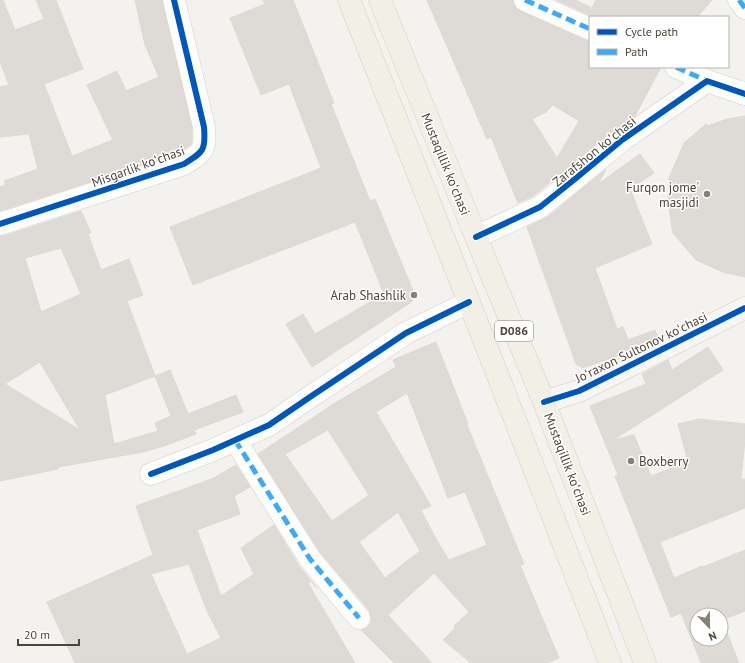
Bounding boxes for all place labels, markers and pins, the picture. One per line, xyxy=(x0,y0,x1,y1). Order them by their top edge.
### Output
place label: Furqon jome' masjidi xyxy=(626,179,699,211)
marker: Furqon jome' masjidi xyxy=(702,189,712,199)
place label: Arab Shashlik xyxy=(330,287,407,304)
marker: Arab Shashlik xyxy=(409,290,419,300)
place label: Boxberry xyxy=(639,453,688,470)
marker: Boxberry xyxy=(626,456,636,466)

